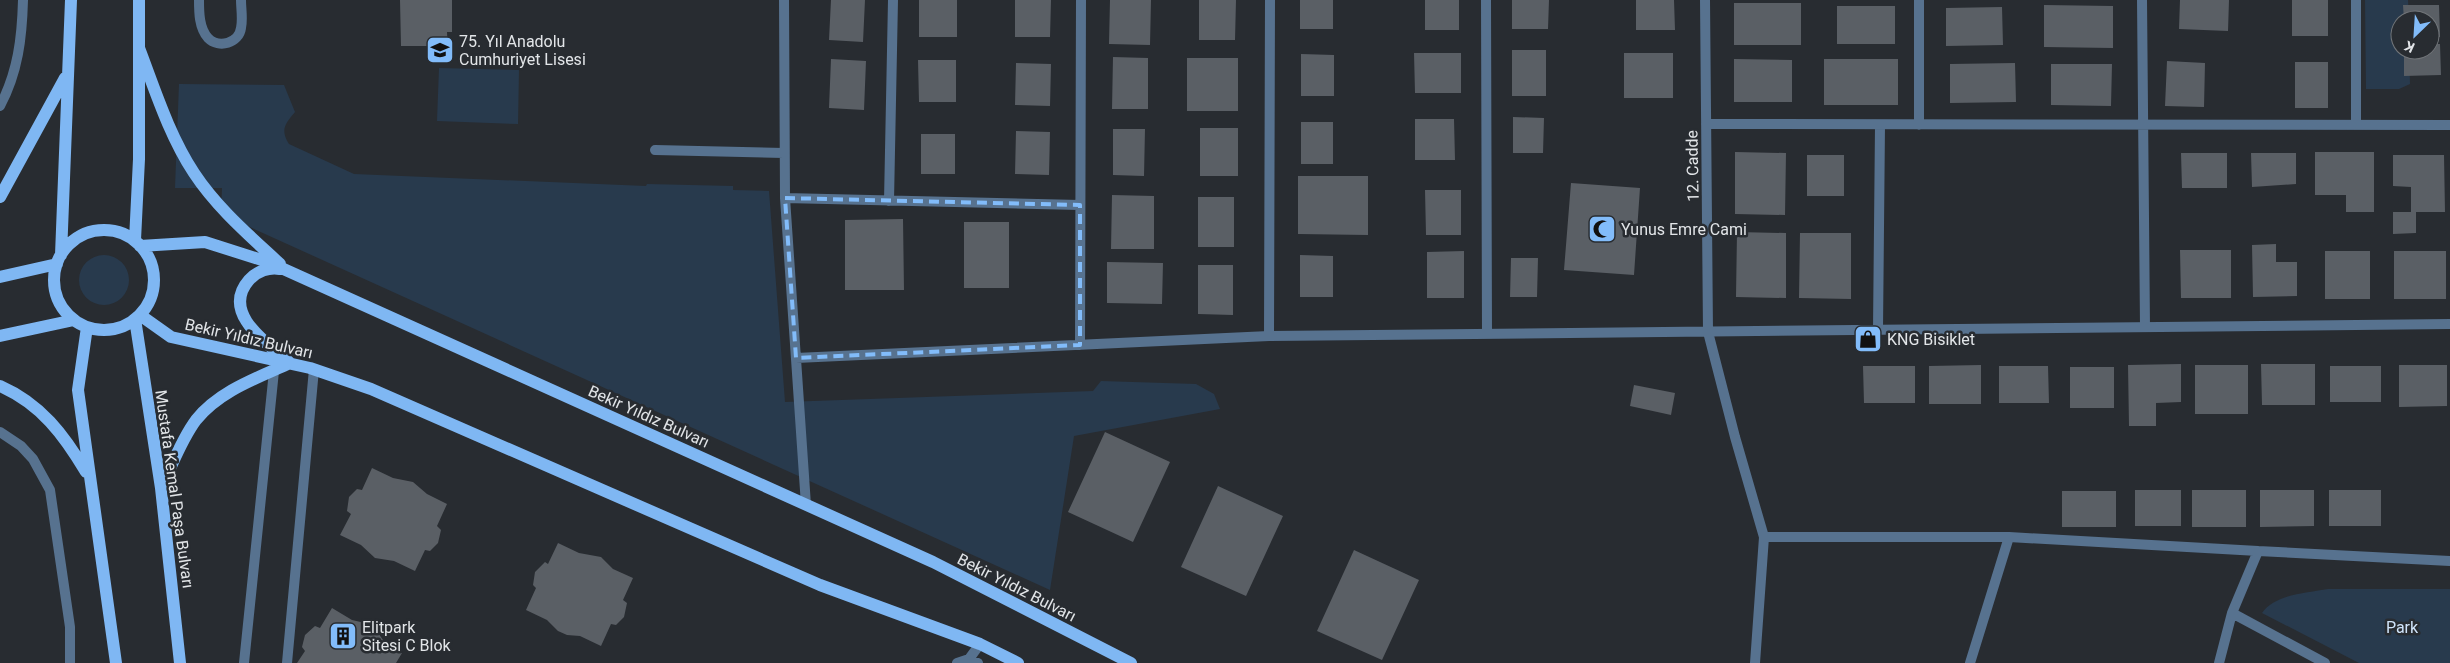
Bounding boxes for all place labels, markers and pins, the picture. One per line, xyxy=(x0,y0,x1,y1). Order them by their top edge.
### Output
place label: 75. Yıl Anadolu Cumhuriyet Lisesi xyxy=(459,32,586,69)
school or university icon: 75. Yıl Anadolu Cumhuriyet Lisesi xyxy=(425,35,455,65)
mosque icon: Yunus Emre Cami xyxy=(1587,214,1617,244)
place label: Yunus Emre Cami xyxy=(1621,220,1747,239)
shop icon: KNG Bisiklet xyxy=(1853,324,1883,354)
place label: KNG Bisiklet xyxy=(1887,330,1975,349)
place label: Elitpark Sitesi C Blok xyxy=(362,618,452,655)
building icon: Elitpark Sitesi C Blok xyxy=(328,621,358,651)

